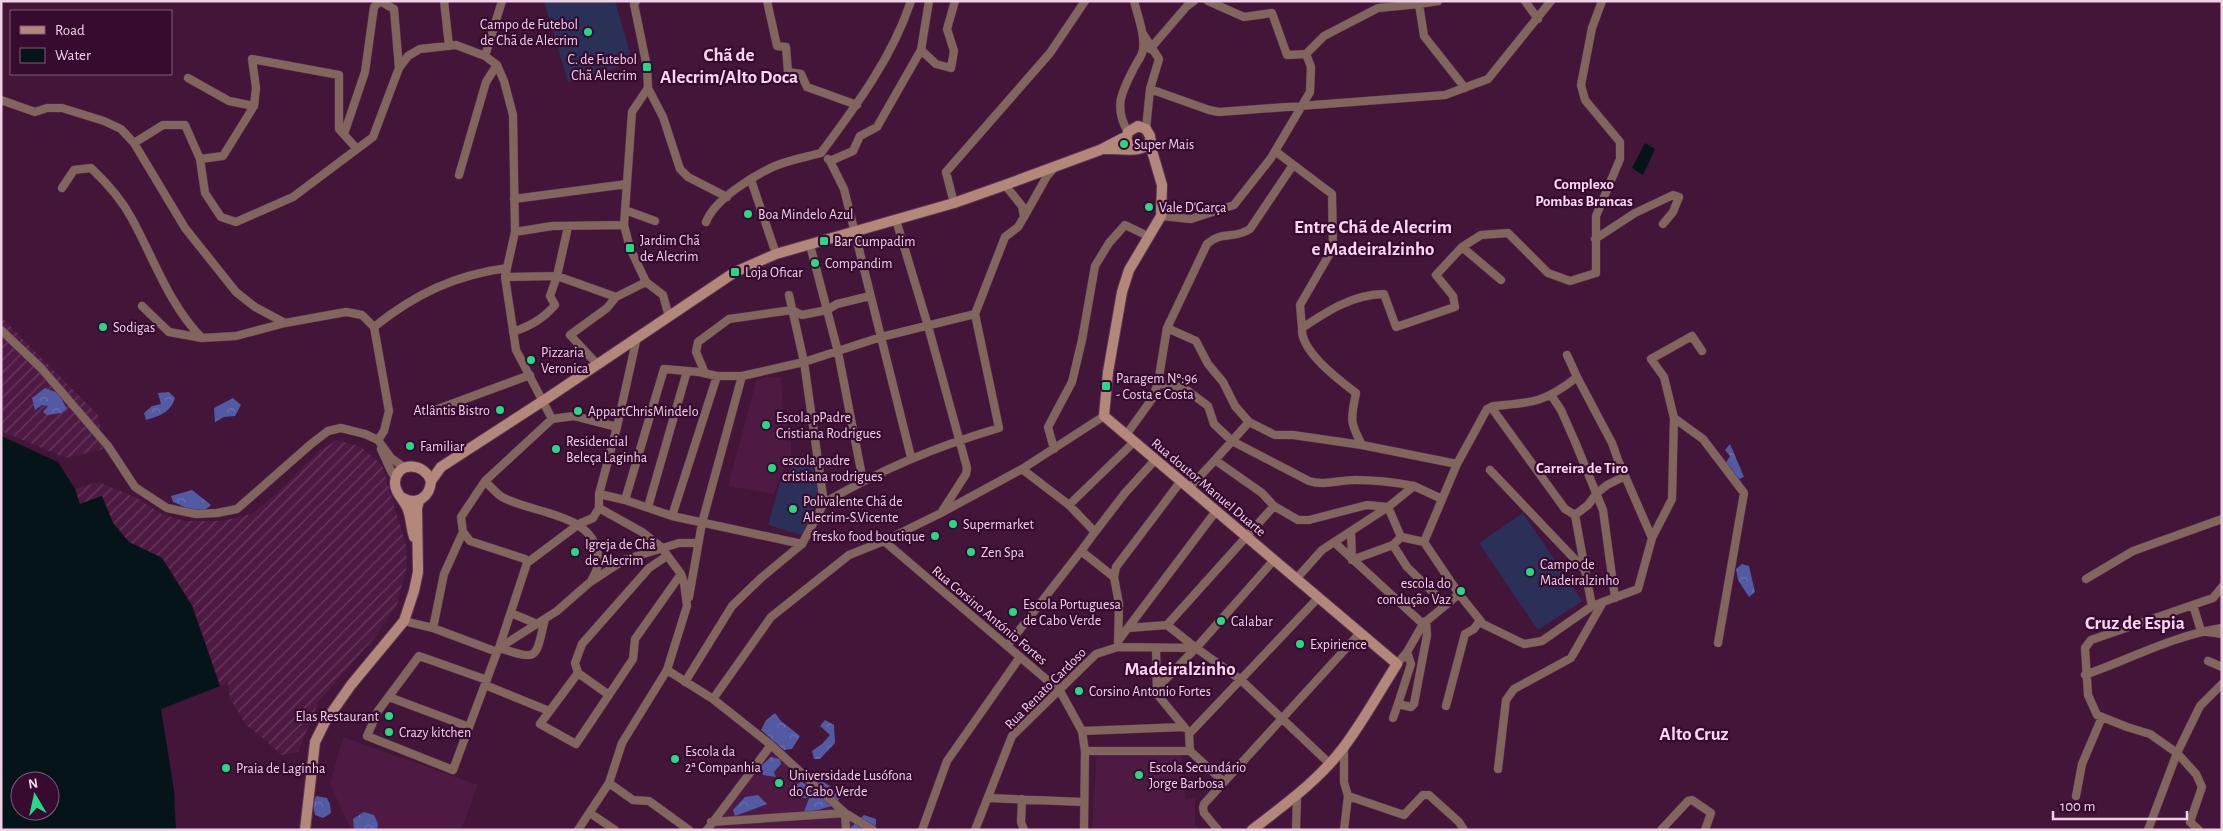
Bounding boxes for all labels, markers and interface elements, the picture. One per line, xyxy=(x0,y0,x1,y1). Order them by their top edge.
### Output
legend xyxy=(10,10,172,75)
place label: Campo de Futebol de Chã de Alecrim xyxy=(480,18,578,48)
text: Road xyxy=(55,23,85,38)
marker: Campo de Futebol de Chã de Alecrim xyxy=(582,26,594,38)
district label: Chã de Alecrim/Alto Doca xyxy=(660,46,798,87)
text: Water xyxy=(55,48,91,63)
place label: C. de Futebol Chã Alecrim xyxy=(567,53,637,83)
marker: C. de Futebol Chã Alecrim xyxy=(641,61,653,73)
marker: Super Mais xyxy=(1118,138,1130,150)
place label: Super Mais xyxy=(1134,138,1194,152)
district label: Complexo Pombas Brancas xyxy=(1535,177,1633,209)
marker: Vale D'Garça xyxy=(1143,201,1155,213)
place label: Vale D'Garça xyxy=(1159,201,1227,215)
marker: Boa Mindelo Azul xyxy=(742,208,754,220)
place label: Boa Mindelo Azul xyxy=(758,208,854,222)
district label: Entre Chã de Alecrim e Madeiralzinho xyxy=(1294,218,1452,259)
place label: Jardim Chã de Alecrim xyxy=(640,234,701,264)
marker: Bar Cumpadim xyxy=(818,235,830,247)
place label: Bar Cumpadim xyxy=(834,235,915,249)
marker: Jardim Chã de Alecrim xyxy=(624,242,636,254)
marker: Compandim xyxy=(809,257,821,269)
place label: Compandim xyxy=(825,257,892,271)
marker: Loja Oficar xyxy=(729,266,741,278)
place label: Loja Oficar xyxy=(745,266,803,280)
marker: Sodigas xyxy=(97,321,109,333)
place label: Sodigas xyxy=(113,321,155,335)
place label: Pizzaria Veronica xyxy=(541,346,589,376)
marker: Pizzaria Veronica xyxy=(525,354,537,366)
place label: Paragem Nº:96 - Costa e Costa xyxy=(1116,372,1198,402)
marker: Paragem Nº:96 - Costa e Costa xyxy=(1100,380,1112,392)
place label: Atlântis Bistro xyxy=(413,404,490,418)
marker: Atlântis Bistro xyxy=(494,404,506,416)
marker: AppartChrisMindelo xyxy=(572,405,584,417)
place label: AppartChrisMindelo xyxy=(588,405,699,419)
place label: Escola pPadre Cristiana Rodrigues xyxy=(776,411,881,441)
marker: Escola pPadre Cristiana Rodrigues xyxy=(760,419,772,431)
place label: Residencial Beleça Laginha xyxy=(566,435,648,465)
street label: Rua doutor Manuel Duarte xyxy=(1149,436,1268,539)
marker: Familiar xyxy=(404,440,416,452)
place label: Familiar xyxy=(420,440,465,454)
marker: Residencial Beleça Laginha xyxy=(550,443,562,455)
place label: escola padre cristiana rodrigues xyxy=(782,454,883,484)
district label: Carreira de Tiro xyxy=(1536,461,1628,476)
marker: escola padre cristiana rodrigues xyxy=(766,462,778,474)
place label: Polivalente Chã de Alecrim-S.Vicente xyxy=(803,495,903,525)
marker: Polivalente Chã de Alecrim-S.Vicente xyxy=(787,503,799,515)
marker: Supermarket xyxy=(947,518,959,530)
place label: Supermarket xyxy=(963,518,1035,532)
place label: fresko food boutique xyxy=(812,530,925,544)
marker: fresko food boutique xyxy=(929,530,941,542)
place label: Igreja de Chã de Alecrim xyxy=(585,538,656,568)
marker: Igreja de Chã de Alecrim xyxy=(569,546,581,558)
marker: Zen Spa xyxy=(965,546,977,558)
place label: Zen Spa xyxy=(981,546,1025,560)
place label: Campo de Madeiralzinho xyxy=(1540,558,1619,588)
street label: Rua Corsino António Fortes xyxy=(929,564,1050,668)
marker: Campo de Madeiralzinho xyxy=(1524,566,1536,578)
place label: escola do condução Vaz xyxy=(1377,577,1451,607)
marker: escola do condução Vaz xyxy=(1455,585,1467,597)
place label: Escola Portuguesa de Cabo Verde xyxy=(1023,598,1122,628)
marker: Escola Portuguesa de Cabo Verde xyxy=(1007,606,1019,618)
district label: Cruz de Espia xyxy=(2085,614,2185,633)
marker: Calabar xyxy=(1215,615,1227,627)
place label: Calabar xyxy=(1231,615,1273,629)
marker: Expirience xyxy=(1294,638,1306,650)
place label: Expirience xyxy=(1310,638,1367,652)
street label: Rua Renato Cardoso xyxy=(1002,645,1089,732)
district label: Madeiralzinho xyxy=(1124,660,1236,679)
marker: Corsino Antonio Fortes xyxy=(1073,685,1085,697)
place label: Corsino Antonio Fortes xyxy=(1089,685,1211,699)
place label: Elas Restaurant xyxy=(296,710,380,724)
marker: Elas Restaurant xyxy=(383,710,395,722)
district label: Alto Cruz xyxy=(1659,725,1729,744)
marker: Crazy kitchen xyxy=(383,726,395,738)
place label: Crazy kitchen xyxy=(399,726,471,740)
place label: Escola da 2ª Companhia xyxy=(685,745,761,775)
marker: Escola da 2ª Companhia xyxy=(669,753,681,765)
place label: Escola Secundário Jorge Barbosa xyxy=(1149,761,1246,791)
marker: Praia de Laginha xyxy=(220,762,232,774)
place label: Praia de Laginha xyxy=(236,762,326,776)
place label: Universidade Lusófona do Cabo Verde xyxy=(789,769,913,799)
marker: Escola Secundário Jorge Barbosa xyxy=(1133,769,1145,781)
north arrow xyxy=(10,771,60,821)
text: N xyxy=(27,776,39,792)
marker: Universidade Lusófona do Cabo Verde xyxy=(773,777,785,789)
scale bar xyxy=(2053,788,2187,820)
text: 100 m xyxy=(2060,799,2095,814)

